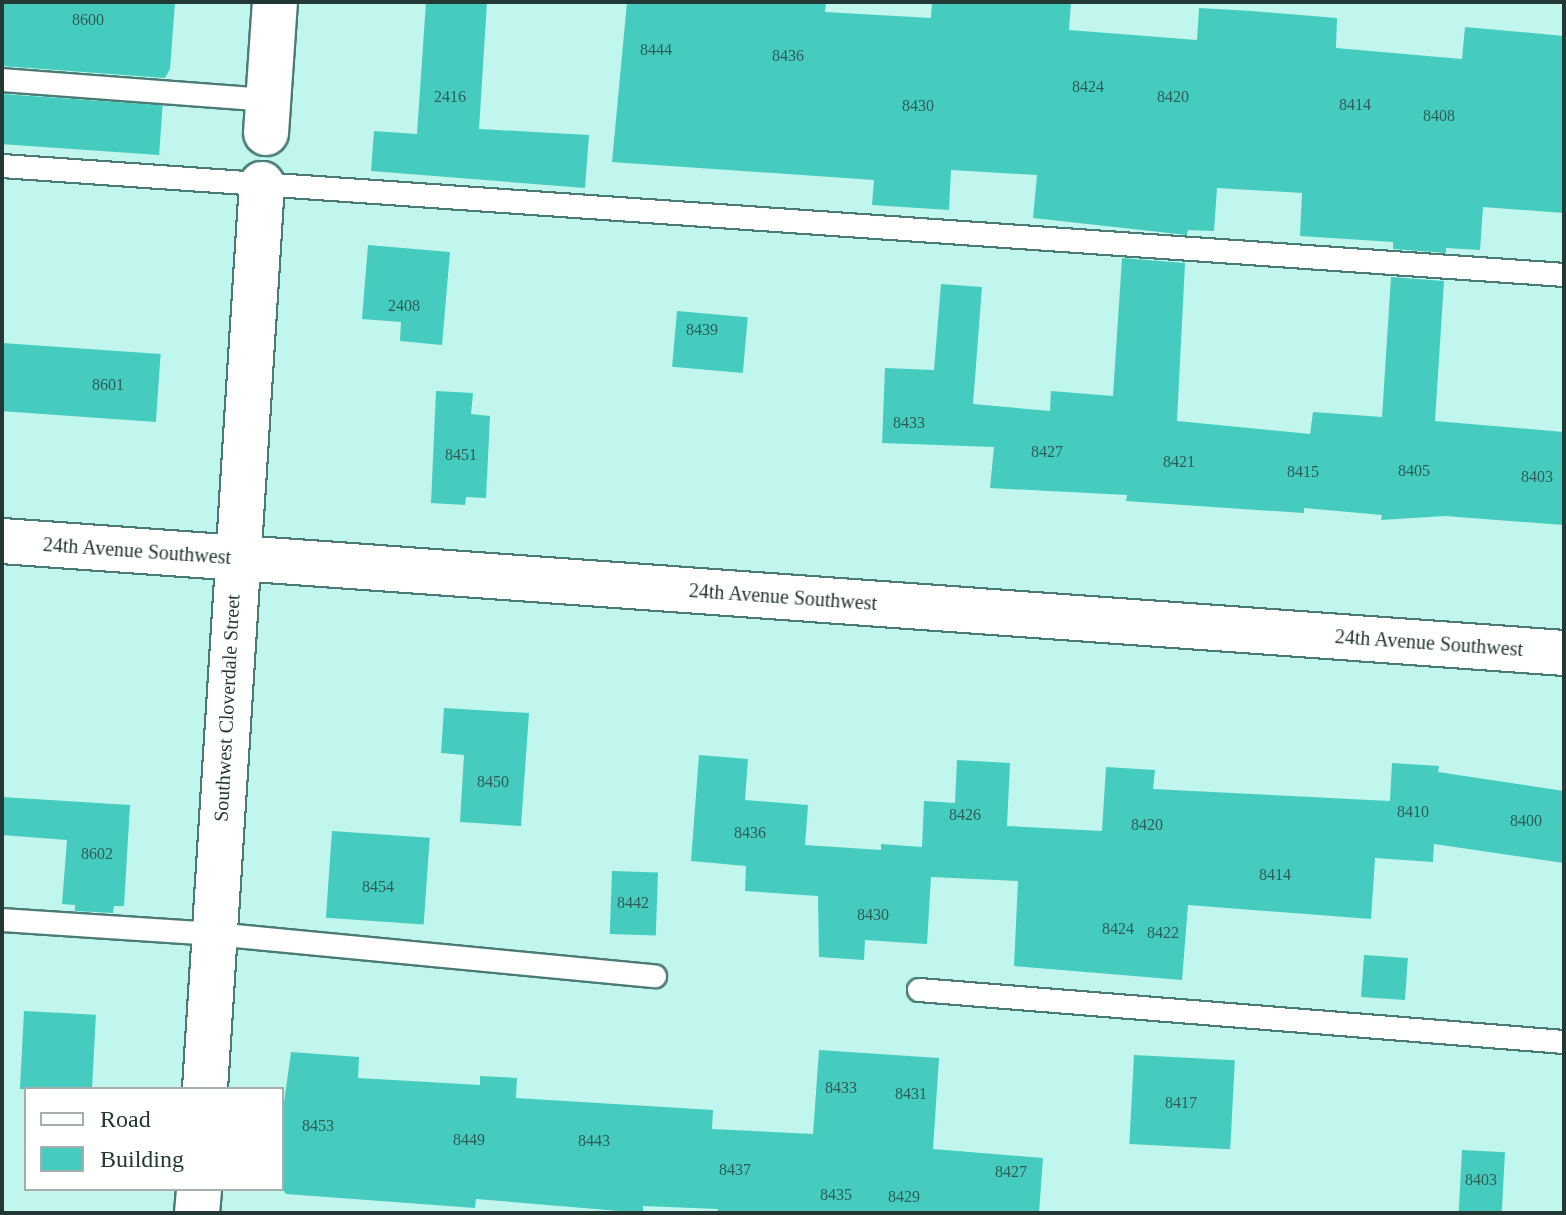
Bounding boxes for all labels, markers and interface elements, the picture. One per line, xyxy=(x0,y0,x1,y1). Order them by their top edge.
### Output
house number: 8600 xyxy=(72,10,104,30)
house number: 8444 xyxy=(640,40,672,60)
house number: 8436 xyxy=(772,46,804,66)
house number: 8424 xyxy=(1072,77,1104,97)
house number: 2416 xyxy=(434,87,466,107)
house number: 8420 xyxy=(1157,87,1189,107)
house number: 8414 xyxy=(1339,95,1371,115)
house number: 8430 xyxy=(902,96,934,116)
house number: 8408 xyxy=(1423,106,1455,126)
house number: 2408 xyxy=(388,296,420,316)
house number: 8439 xyxy=(686,320,718,340)
house number: 8601 xyxy=(92,375,124,395)
house number: 8433 xyxy=(893,413,925,433)
house number: 8427 xyxy=(1031,442,1063,462)
house number: 8451 xyxy=(445,445,477,465)
house number: 8421 xyxy=(1163,452,1195,472)
house number: 8405 xyxy=(1398,461,1430,481)
house number: 8415 xyxy=(1287,462,1319,482)
house number: 8403 xyxy=(1521,467,1553,487)
street label: 24th Avenue Southwest xyxy=(42,532,232,570)
street label: 24th Avenue Southwest xyxy=(688,578,878,616)
street label: Southwest Cloverdale Street xyxy=(209,594,245,822)
street label: 24th Avenue Southwest xyxy=(1334,624,1524,662)
house number: 8450 xyxy=(477,772,509,792)
house number: 8410 xyxy=(1397,802,1429,822)
house number: 8426 xyxy=(949,805,981,825)
house number: 8400 xyxy=(1510,811,1542,831)
house number: 8420 xyxy=(1131,815,1163,835)
house number: 8436 xyxy=(734,823,766,843)
house number: 8602 xyxy=(81,844,113,864)
house number: 8414 xyxy=(1259,865,1291,885)
house number: 8454 xyxy=(362,877,394,897)
house number: 8442 xyxy=(617,893,649,913)
house number: 8430 xyxy=(857,905,889,925)
house number: 8424 xyxy=(1102,919,1134,939)
house number: 8422 xyxy=(1147,923,1179,943)
house number: 8433 xyxy=(825,1078,857,1098)
house number: 8431 xyxy=(895,1084,927,1104)
legend xyxy=(24,1087,284,1191)
house number: 8417 xyxy=(1165,1093,1197,1113)
text: Road xyxy=(100,1106,151,1132)
house number: 8453 xyxy=(302,1116,334,1136)
house number: 8449 xyxy=(453,1130,485,1150)
house number: 8443 xyxy=(578,1131,610,1151)
text: Building xyxy=(100,1146,184,1172)
house number: 8437 xyxy=(719,1160,751,1180)
house number: 8427 xyxy=(995,1162,1027,1182)
house number: 8403 xyxy=(1465,1170,1497,1190)
house number: 8435 xyxy=(820,1185,852,1205)
house number: 8429 xyxy=(888,1187,920,1207)

